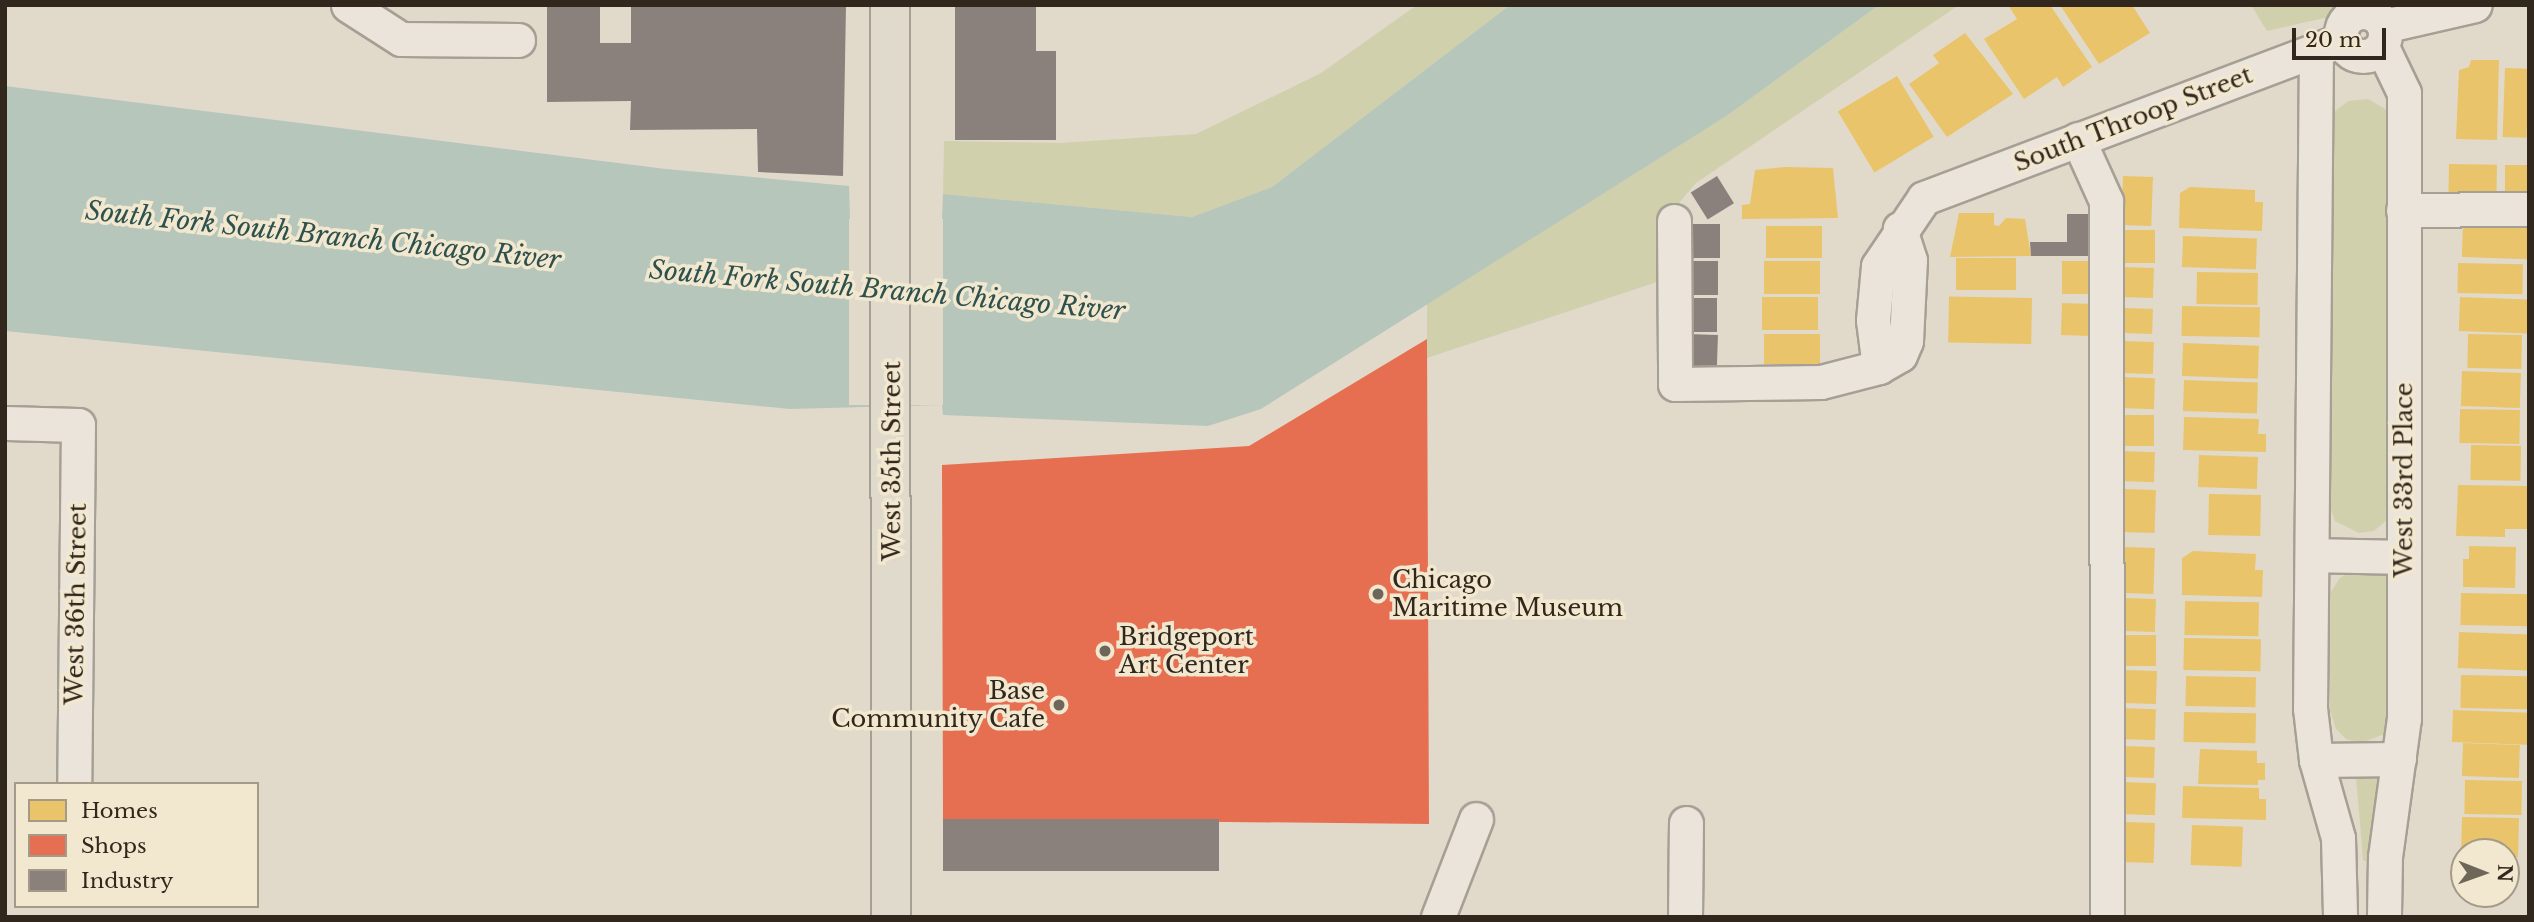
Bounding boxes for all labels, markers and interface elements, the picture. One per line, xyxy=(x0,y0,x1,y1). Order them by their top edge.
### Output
scale bar xyxy=(2296,14,2390,58)
text: 20 m xyxy=(2305,27,2362,53)
street label: South Throop Street xyxy=(2010,60,2256,178)
water label: South Fork South Branch Chicago River xyxy=(83,195,563,277)
water label: South Fork South Branch Chicago River xyxy=(647,255,1127,327)
street label: West 35th Street xyxy=(878,361,906,561)
street label: West 33rd Place xyxy=(2390,382,2418,578)
street label: West 36th Street xyxy=(60,503,92,705)
place label: Chicago Maritime Museum xyxy=(1392,566,1623,622)
marker: Chicago Maritime Museum xyxy=(1370,586,1386,602)
place label: Bridgeport Art Center xyxy=(1119,623,1254,679)
marker: Bridgeport Art Center xyxy=(1097,643,1113,659)
place label: Base Community Cafe xyxy=(831,677,1045,733)
marker: Base Community Cafe xyxy=(1051,697,1067,713)
legend xyxy=(14,782,259,908)
text: Homes xyxy=(81,798,158,824)
text: Shops xyxy=(81,833,147,859)
north arrow xyxy=(2450,838,2520,908)
text: N xyxy=(2493,864,2516,882)
text: Industry xyxy=(81,868,173,894)

